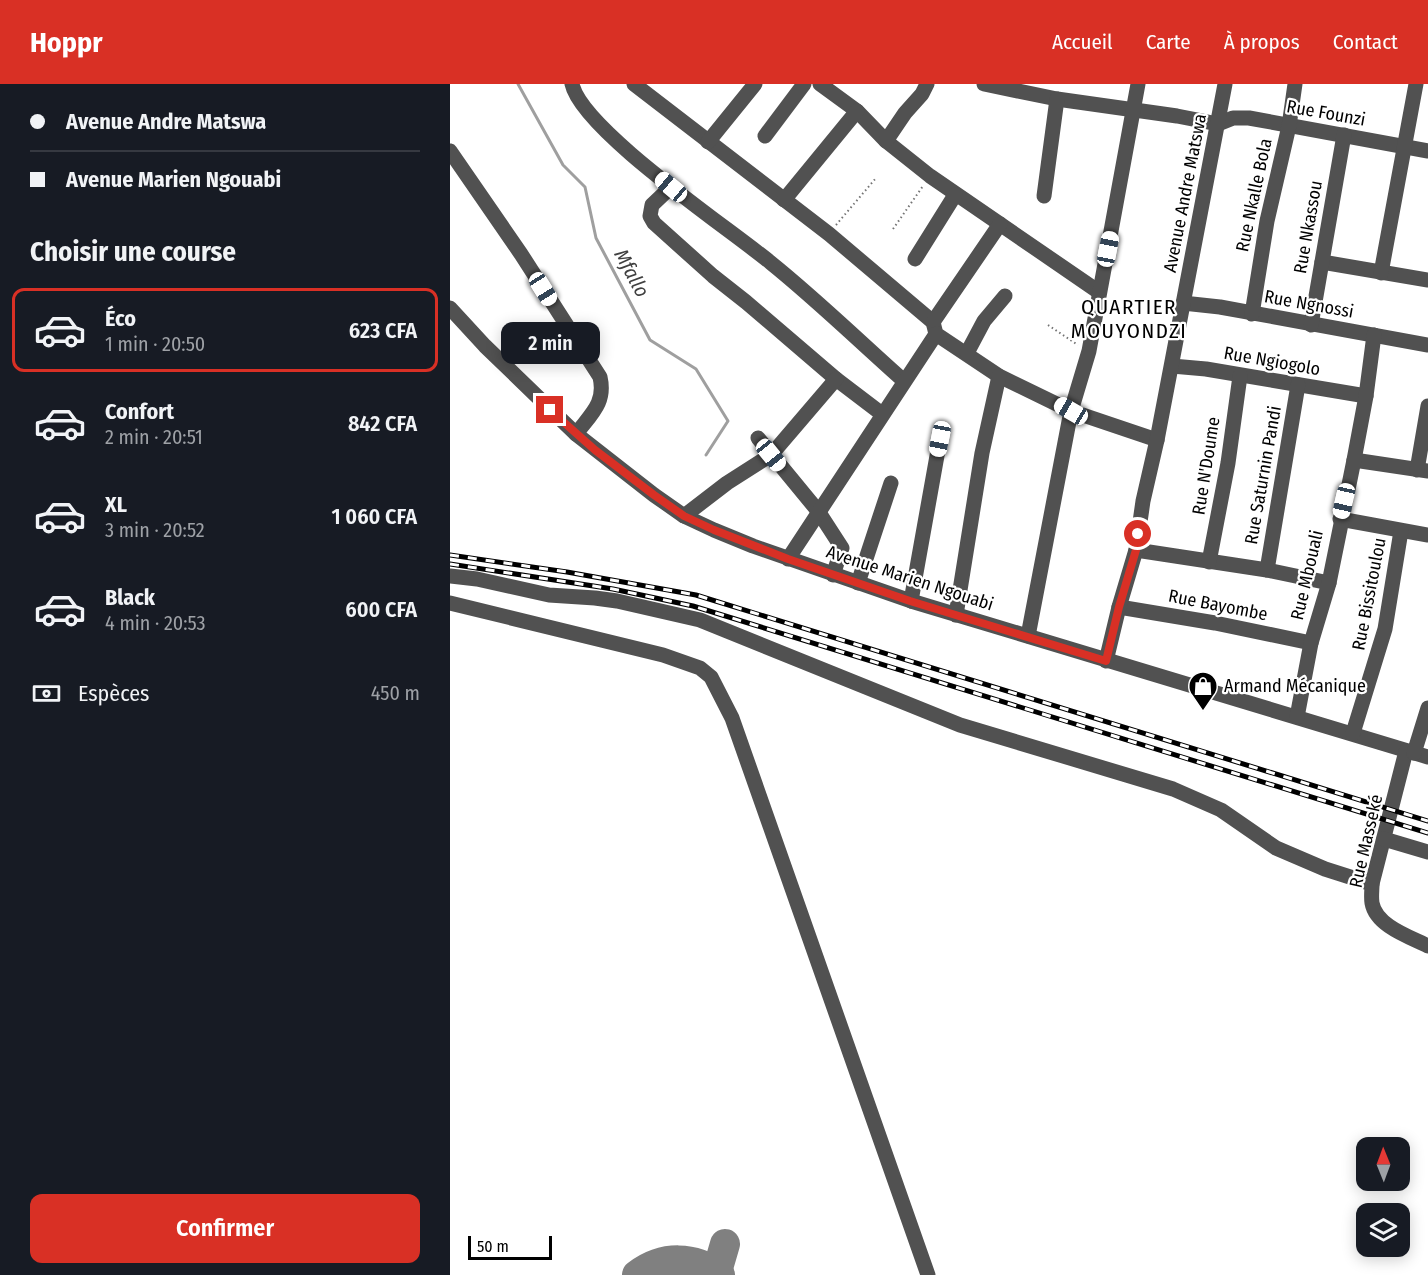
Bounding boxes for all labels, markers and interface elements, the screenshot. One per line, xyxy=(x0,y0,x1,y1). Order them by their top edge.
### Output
text: Hoppr xyxy=(30,26,102,59)
text: Accueil xyxy=(1052,29,1113,55)
text: Carte xyxy=(1146,29,1191,55)
text: À propos xyxy=(1224,29,1300,55)
text: Contact xyxy=(1333,29,1398,55)
street label: Rue Founzi xyxy=(1285,95,1367,131)
text: Avenue Andre Matswa xyxy=(66,108,266,135)
street label: Avenue Andre Matswa xyxy=(1159,112,1211,274)
street label: Rue Nkalle Bola xyxy=(1231,136,1277,254)
text: Avenue Marien Ngouabi xyxy=(66,166,281,193)
car xyxy=(651,169,691,205)
street label: Rue Nkassou xyxy=(1289,179,1327,275)
car xyxy=(1096,230,1120,268)
text: Choisir une course xyxy=(30,236,236,268)
water label: Mfallo xyxy=(609,245,655,301)
car xyxy=(526,269,560,309)
street label: Rue Ngnossi xyxy=(1263,285,1355,323)
district label: QUARTIER MOUYONDZI xyxy=(1071,294,1187,344)
icon: car xyxy=(33,303,87,357)
text: Éco xyxy=(105,305,136,332)
text: 623 CFA xyxy=(349,317,417,344)
callout: 2 min xyxy=(501,323,600,365)
text: 2 min xyxy=(528,331,573,355)
text: 1 min · 20:50 xyxy=(105,332,205,356)
street label: Rue Ngiogolo xyxy=(1222,342,1322,380)
car xyxy=(1051,394,1091,428)
icon: car xyxy=(33,396,87,450)
route end xyxy=(536,396,563,423)
text: Confort xyxy=(105,398,174,425)
street label: Rue Saturnin Pandi xyxy=(1240,404,1286,546)
text: 842 CFA xyxy=(348,410,417,437)
street label: Rue N'Doume xyxy=(1187,415,1225,517)
car xyxy=(928,420,952,458)
text: 2 min · 20:51 xyxy=(105,425,203,449)
car xyxy=(753,435,789,475)
car xyxy=(1331,481,1357,521)
icon: car xyxy=(33,489,87,543)
text: XL xyxy=(105,491,127,518)
text: 1 060 CFA xyxy=(331,503,417,530)
text: 3 min · 20:52 xyxy=(105,518,205,542)
route start xyxy=(1124,520,1151,547)
street label: Rue Mbouali xyxy=(1286,528,1328,622)
street label: Rue Bissitoulou xyxy=(1347,536,1391,652)
street label: Avenue Marien Ngouabi xyxy=(824,541,996,615)
icon: car xyxy=(33,582,87,636)
text: Black xyxy=(105,584,155,611)
street label: Rue Bayombe xyxy=(1167,585,1270,625)
text: 600 CFA xyxy=(345,596,417,623)
text: 4 min · 20:53 xyxy=(105,611,206,635)
shop icon: Armand Mécanique xyxy=(1187,670,1219,712)
place label: Armand Mécanique xyxy=(1224,675,1366,697)
icon: cash xyxy=(30,677,63,710)
text: Espèces xyxy=(78,680,149,707)
text: 450 m xyxy=(371,681,420,705)
street label: Rue Masseké xyxy=(1345,792,1387,890)
north arrow xyxy=(1356,1137,1410,1191)
map controls xyxy=(1356,1137,1410,1257)
button: Confirmer xyxy=(30,1194,420,1263)
button: layers xyxy=(1356,1203,1410,1257)
scale bar xyxy=(468,1233,552,1260)
text: 50 m xyxy=(477,1237,509,1256)

